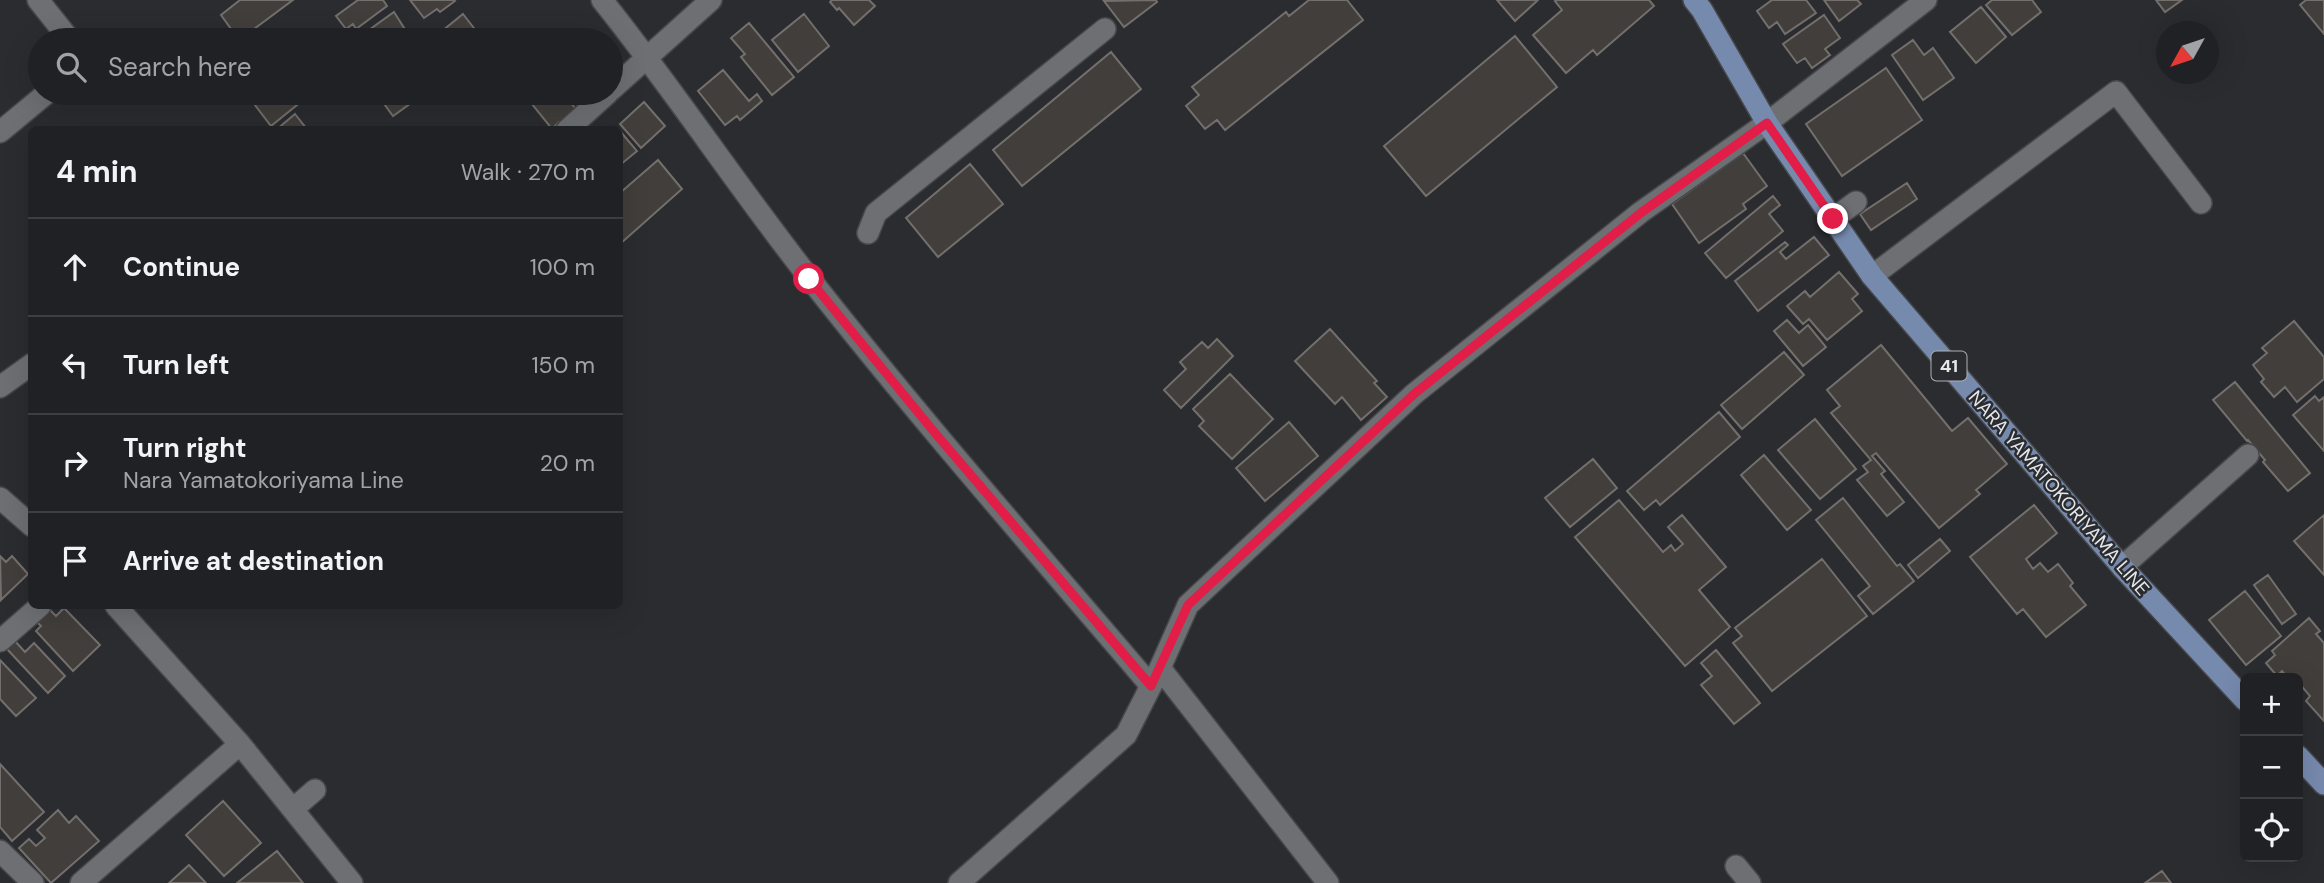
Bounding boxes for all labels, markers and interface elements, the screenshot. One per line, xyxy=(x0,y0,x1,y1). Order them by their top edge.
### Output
north arrow xyxy=(2156,21,2219,84)
search box xyxy=(28,28,623,105)
icon: search xyxy=(52,48,90,86)
text: Search here xyxy=(108,50,251,84)
text: 4 min xyxy=(56,152,138,191)
text: Walk · 270 m xyxy=(461,157,595,187)
route end xyxy=(1817,203,1848,234)
icon: ahead xyxy=(56,248,94,286)
text: Continue xyxy=(123,250,240,284)
text: 100 m xyxy=(530,252,595,282)
route start xyxy=(793,263,824,294)
icon: left xyxy=(56,346,94,384)
text: Turn left xyxy=(123,348,230,382)
text: 150 m xyxy=(531,350,595,380)
road number: 41 xyxy=(1932,352,1966,380)
street label: NARA YAMATOKORIYAMA LINE xyxy=(1963,385,2155,601)
text: Turn right xyxy=(123,431,247,465)
icon: right xyxy=(56,444,94,482)
text: 20 m xyxy=(540,448,595,478)
text: Nara Yamatokoriyama Line xyxy=(123,465,404,495)
icon: arrive xyxy=(56,542,94,580)
text: Arrive at destination xyxy=(123,544,384,578)
map controls xyxy=(2240,673,2303,862)
button: + xyxy=(2240,673,2303,736)
button: − xyxy=(2240,736,2303,799)
button: locate xyxy=(2240,799,2303,862)

